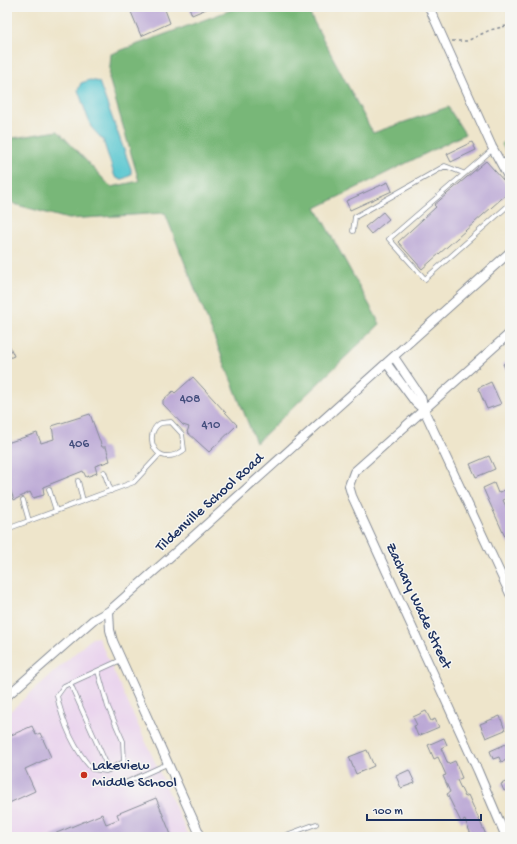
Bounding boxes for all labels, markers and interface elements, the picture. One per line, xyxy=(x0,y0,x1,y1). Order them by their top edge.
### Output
house number: 408 xyxy=(180,392,200,407)
house number: 410 xyxy=(202,418,221,433)
house number: 406 xyxy=(69,437,89,452)
street label: Tildenville School Road xyxy=(152,449,269,557)
street label: Zachary Wade Street xyxy=(381,540,456,674)
place label: Lakeview Middle School xyxy=(92,757,177,792)
marker: Lakeview Middle School xyxy=(79,770,89,780)
scale bar xyxy=(367,796,481,822)
text: 100 m xyxy=(372,805,403,819)

